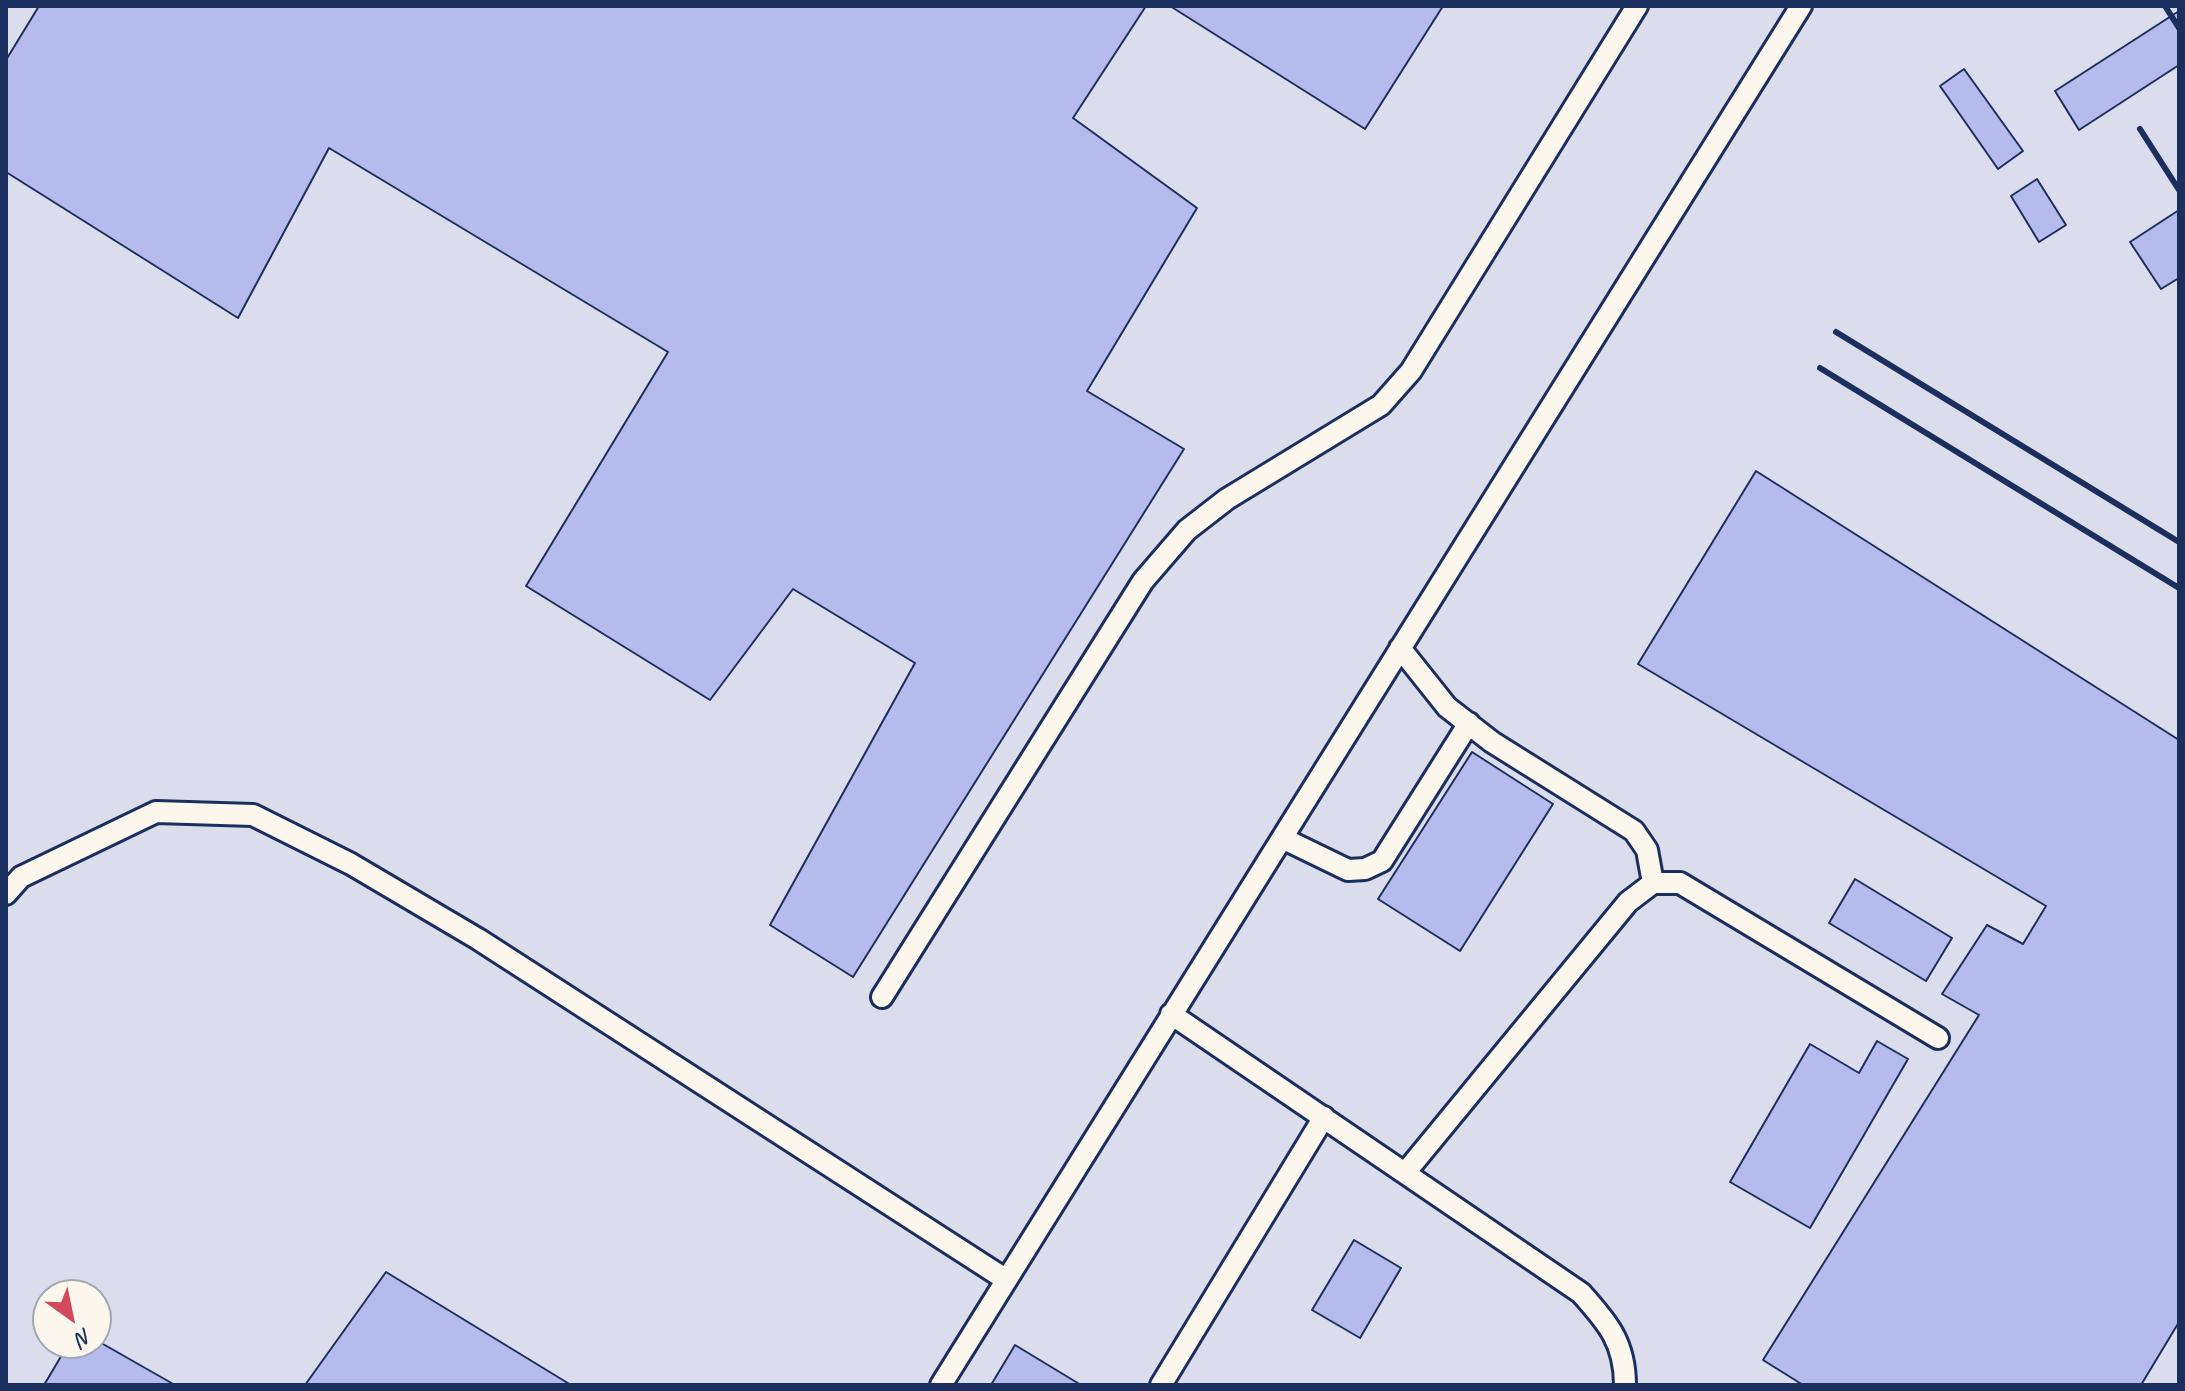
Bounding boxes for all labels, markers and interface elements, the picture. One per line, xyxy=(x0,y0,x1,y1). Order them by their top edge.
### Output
north arrow xyxy=(32,1279,112,1359)
text: N xyxy=(71,1322,97,1353)

